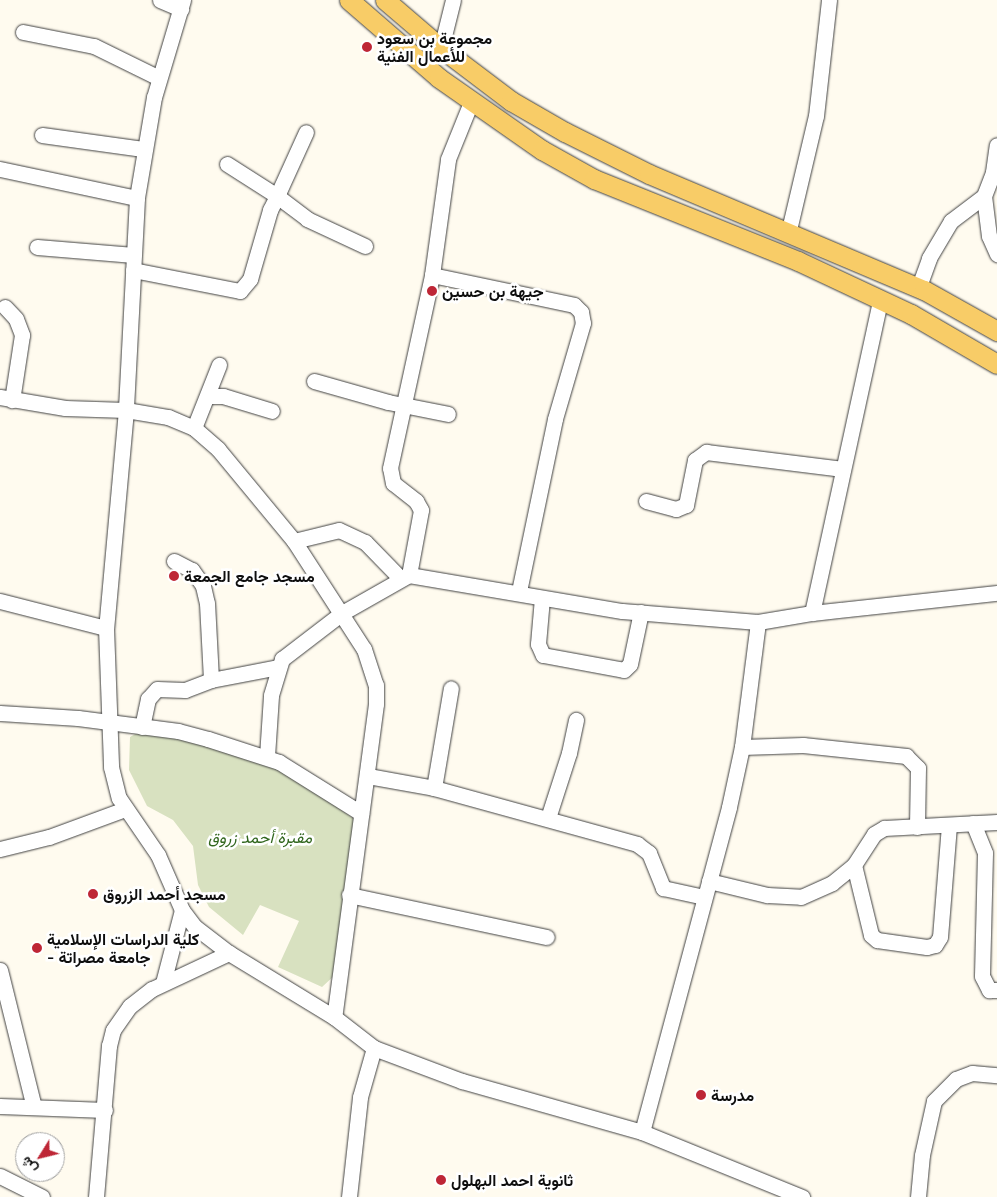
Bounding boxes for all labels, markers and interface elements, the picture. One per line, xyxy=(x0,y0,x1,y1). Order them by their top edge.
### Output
place label: مجموعة بن سعود للأعمال الفنية xyxy=(377,28,492,66)
marker: مجموعة بن سعود للأعمال الفنية xyxy=(361,41,373,53)
place label: جيهة بن حسين xyxy=(442,281,544,301)
marker: جيهة بن حسين xyxy=(426,285,438,297)
place label: مسجد جامع الجمعة xyxy=(184,566,315,586)
marker: مسجد جامع الجمعة xyxy=(168,570,180,582)
park label: مقبرة أحمد زروق xyxy=(208,827,312,847)
place label: مسجد أحمد الزروق xyxy=(103,884,226,904)
marker: مسجد أحمد الزروق xyxy=(87,888,99,900)
place label: كلية الدراسات الإسلامية - جامعة مصراتة xyxy=(47,929,199,967)
marker: كلية الدراسات الإسلامية - جامعة مصراتة xyxy=(31,942,43,954)
place label: مدرسة xyxy=(711,1085,754,1105)
marker: مدرسة xyxy=(695,1089,707,1101)
north arrow xyxy=(15,1132,65,1182)
text: ش xyxy=(16,1153,41,1177)
place label: ثانوية احمد البهلول xyxy=(451,1170,573,1190)
marker: ثانوية احمد البهلول xyxy=(435,1174,447,1186)

